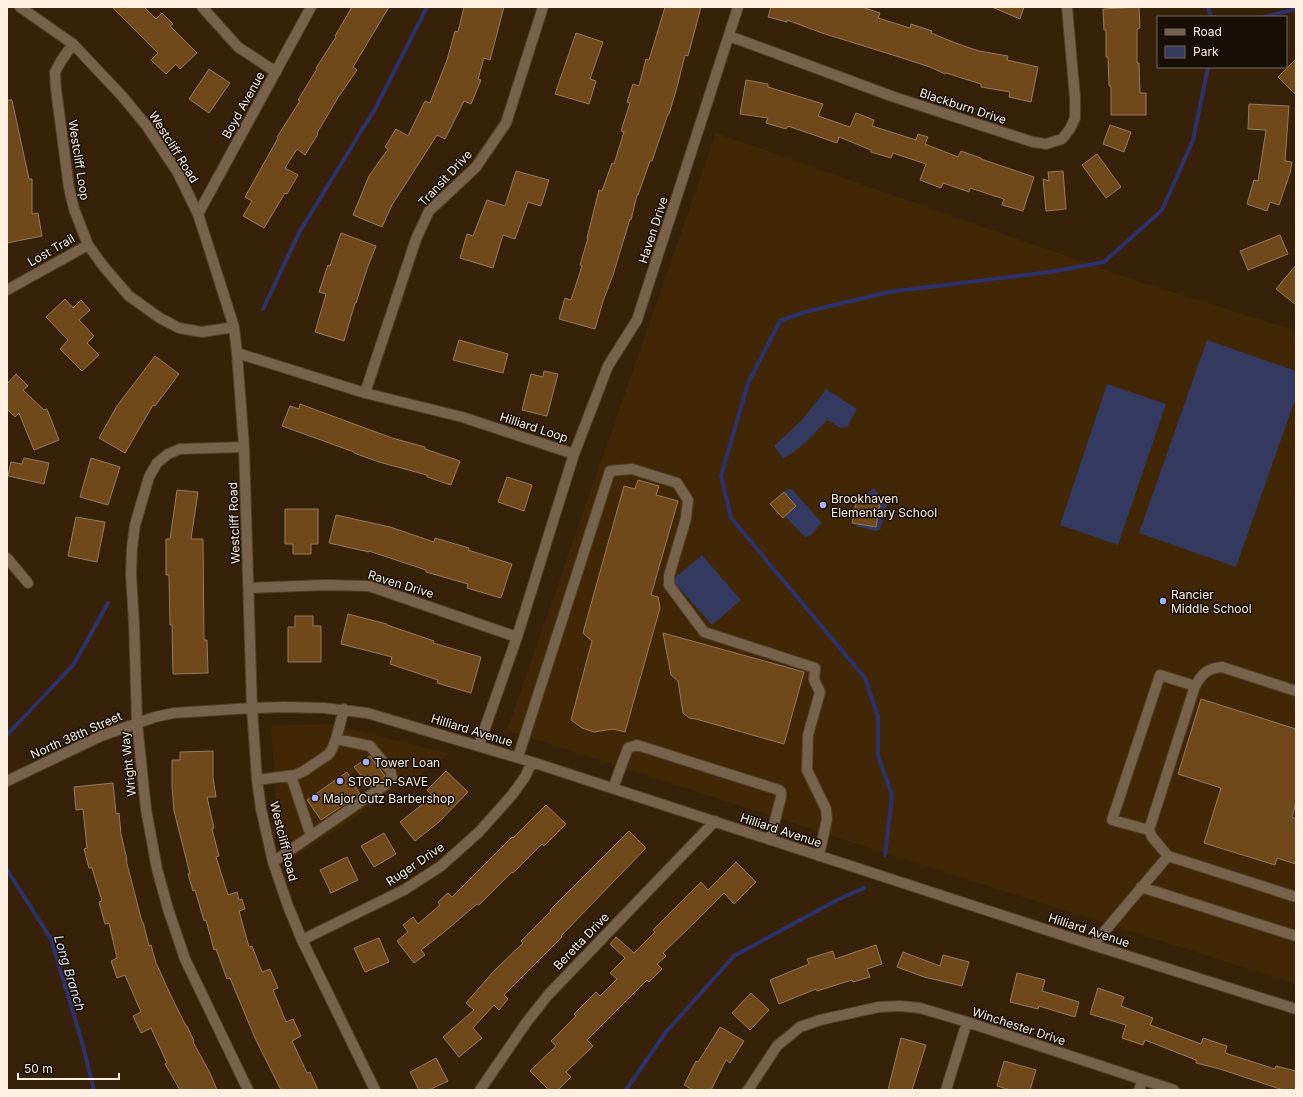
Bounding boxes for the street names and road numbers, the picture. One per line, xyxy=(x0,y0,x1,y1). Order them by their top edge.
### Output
street label: Boyd Avenue xyxy=(218,69,268,141)
street label: Blackburn Drive xyxy=(918,85,1008,127)
street label: Westcliff Road xyxy=(146,108,202,186)
street label: Westcliff Loop xyxy=(65,119,93,201)
street label: Transit Drive xyxy=(415,147,475,209)
street label: Haven Drive xyxy=(635,195,671,265)
street label: Lost Trail xyxy=(25,231,77,269)
street label: Hilliard Loop xyxy=(498,409,570,445)
street label: Westcliff Road xyxy=(225,482,243,564)
street label: Raven Drive xyxy=(366,567,436,601)
street label: North 38th Street xyxy=(28,708,124,762)
street label: Hilliard Avenue xyxy=(429,710,515,750)
street label: Wright Way xyxy=(117,730,139,797)
street label: Westcliff Road xyxy=(267,800,301,882)
street label: Hilliard Avenue xyxy=(739,810,823,850)
street label: Ruger Drive xyxy=(383,839,447,889)
street label: Beretta Drive xyxy=(550,909,612,973)
street label: Hilliard Avenue xyxy=(1047,910,1131,950)
street label: Winchester Drive xyxy=(970,1004,1068,1048)

